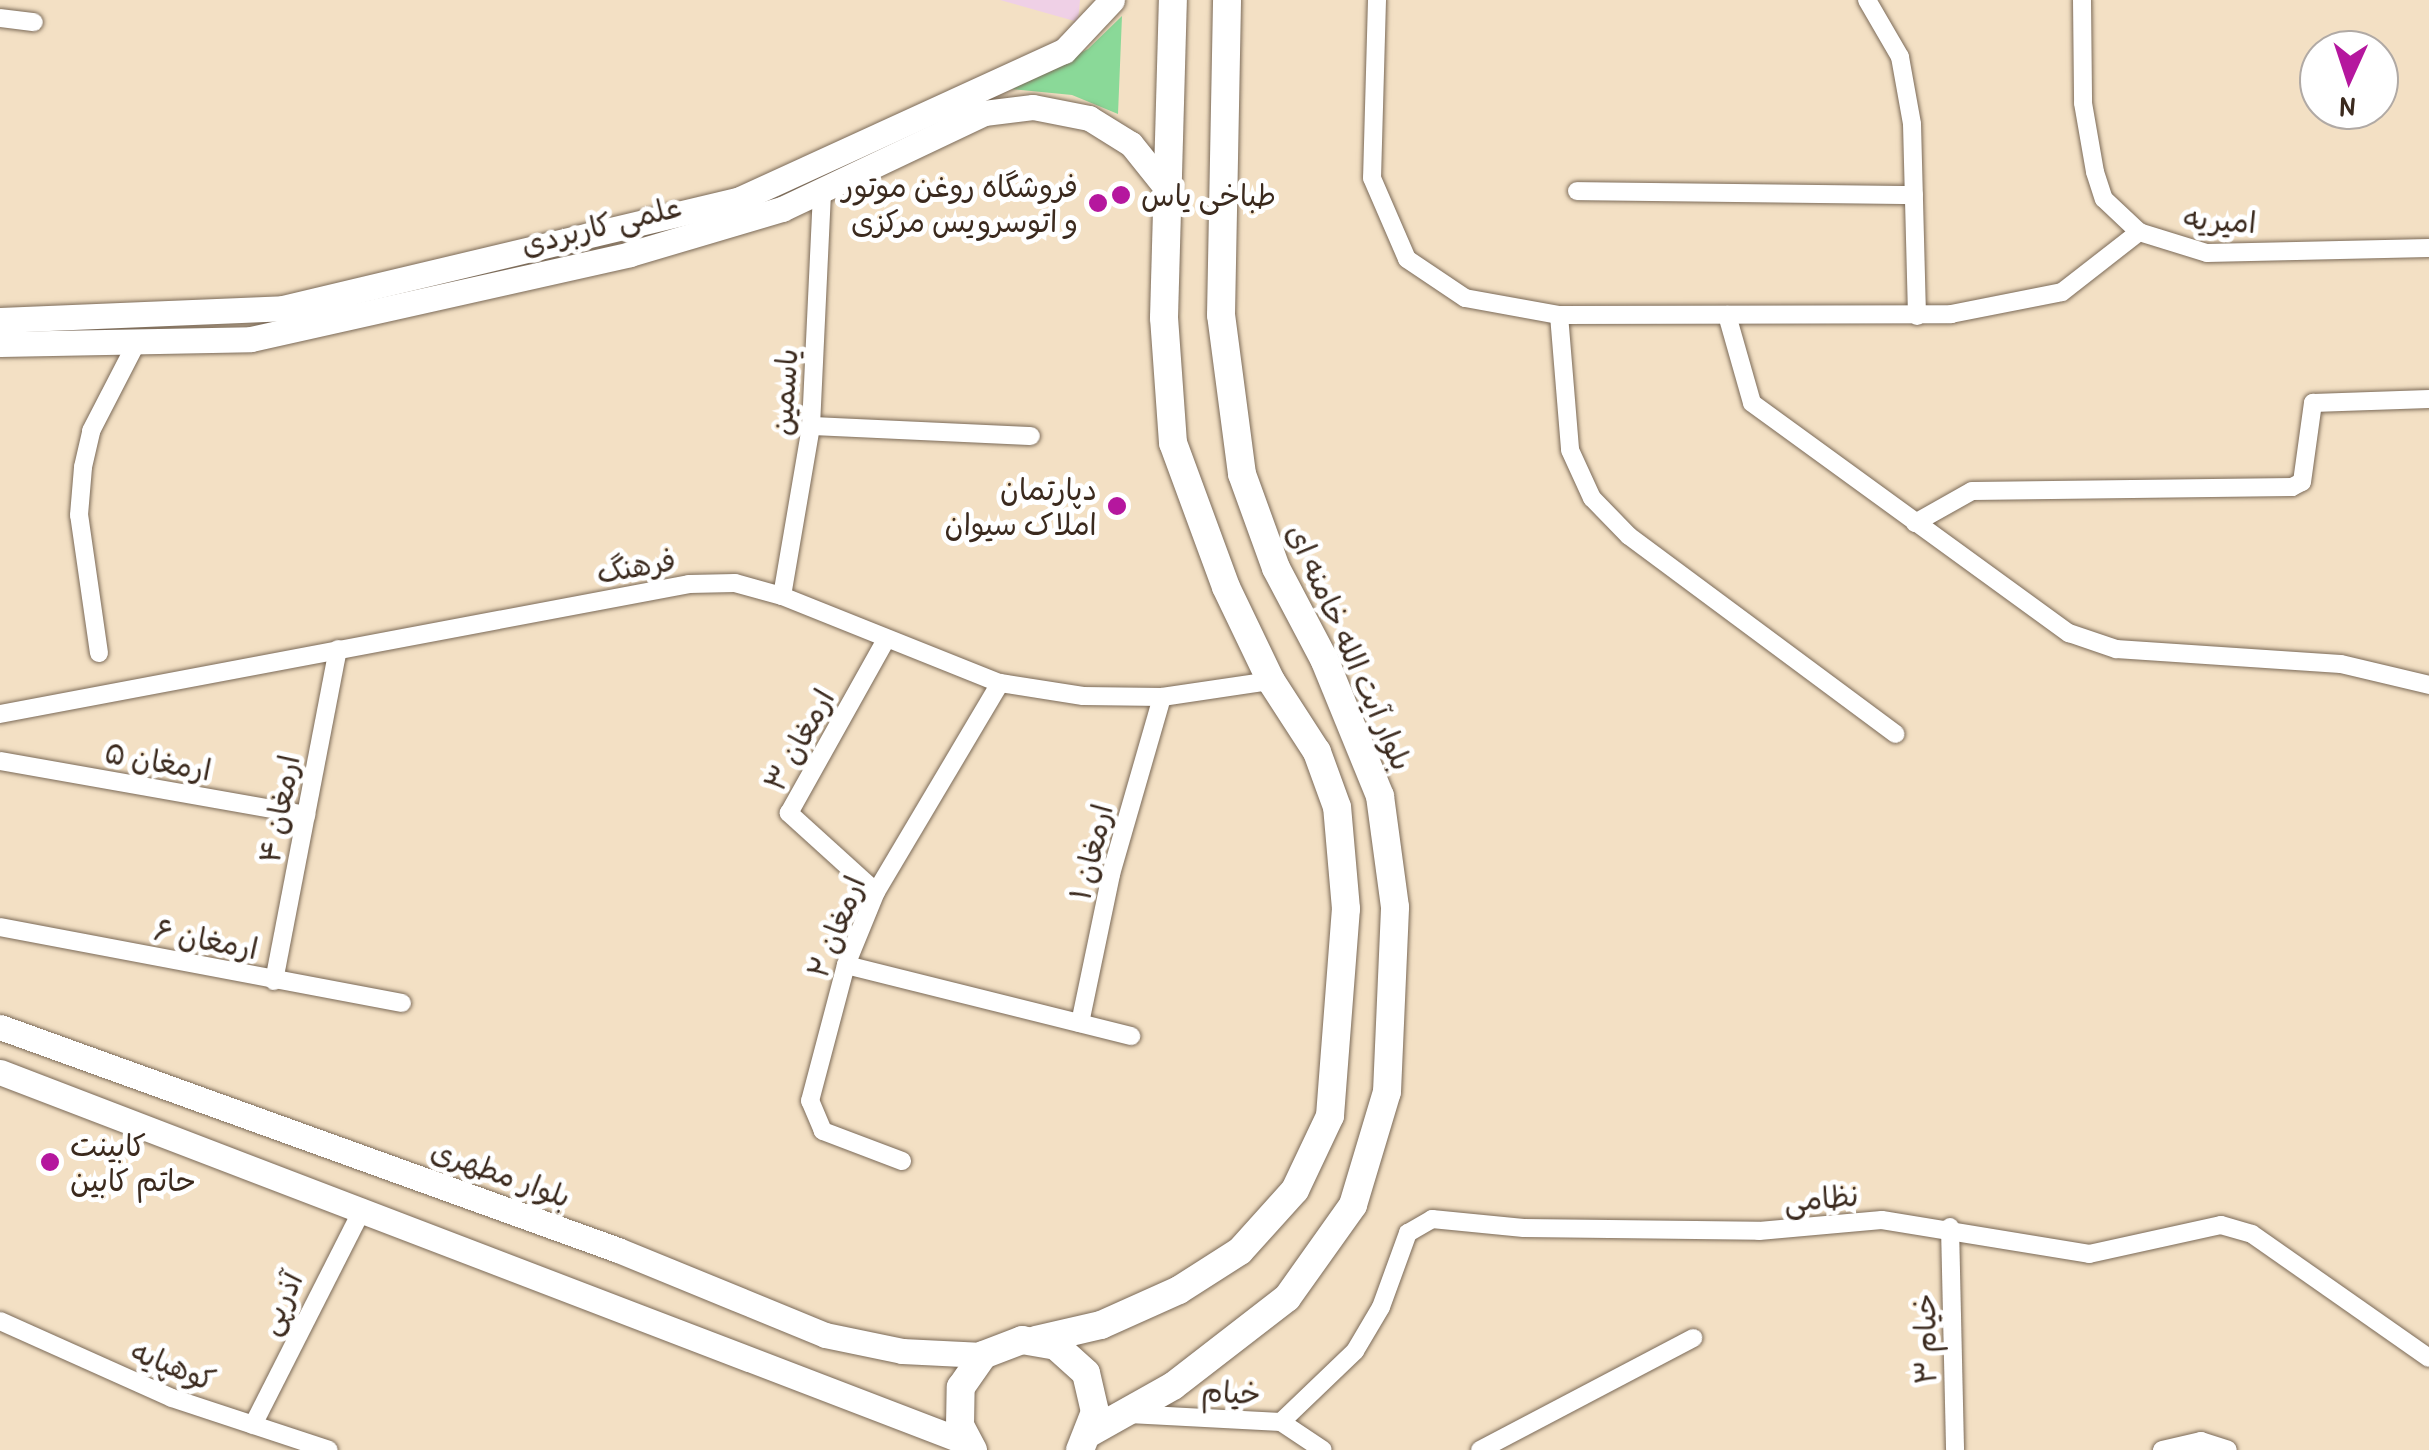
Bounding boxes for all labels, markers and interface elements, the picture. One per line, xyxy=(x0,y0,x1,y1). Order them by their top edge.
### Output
north arrow xyxy=(2299,30,2399,130)
text: N xyxy=(2339,89,2356,127)
place label: فروشگاه روغن موتور و اتوسرویس مرکزی xyxy=(842,168,1078,238)
place label: طباخی یاس xyxy=(1141,177,1276,213)
marker: طباخی یاس xyxy=(1110,184,1132,206)
street label: علمی کاربردی xyxy=(517,188,685,262)
marker: فروشگاه روغن موتور و اتوسرویس مرکزی xyxy=(1087,192,1109,214)
street label: امیریه xyxy=(2182,199,2258,241)
street label: یاسمین xyxy=(763,347,805,437)
place label: دپارتمان املاک سیوان xyxy=(944,471,1097,542)
marker: دپارتمان املاک سیوان xyxy=(1106,495,1128,517)
street label: بلوار آیت الله خامنه ای xyxy=(1279,518,1421,776)
street label: فرهنگ xyxy=(594,541,678,591)
street label: ارمغان ۳ xyxy=(756,683,842,797)
street label: ارمغان ۵ xyxy=(102,734,214,788)
street label: ارمغان ۴ xyxy=(251,752,307,866)
street label: ارمغان ۱ xyxy=(1062,800,1120,904)
street label: ارمغان ۲ xyxy=(799,871,873,983)
street label: ارمغان ۶ xyxy=(151,911,261,967)
place label: کابینت حاتم کابین xyxy=(70,1127,196,1198)
street label: بلوار مطهری xyxy=(426,1131,576,1215)
marker: کابینت حاتم کابین xyxy=(39,1151,61,1173)
street label: نظامی xyxy=(1782,1177,1860,1219)
street label: آذرپی xyxy=(250,1266,310,1340)
street label: خیام ۳ xyxy=(1906,1293,1944,1385)
street label: کوهپایه xyxy=(125,1332,221,1398)
street label: خیام xyxy=(1200,1372,1262,1412)

